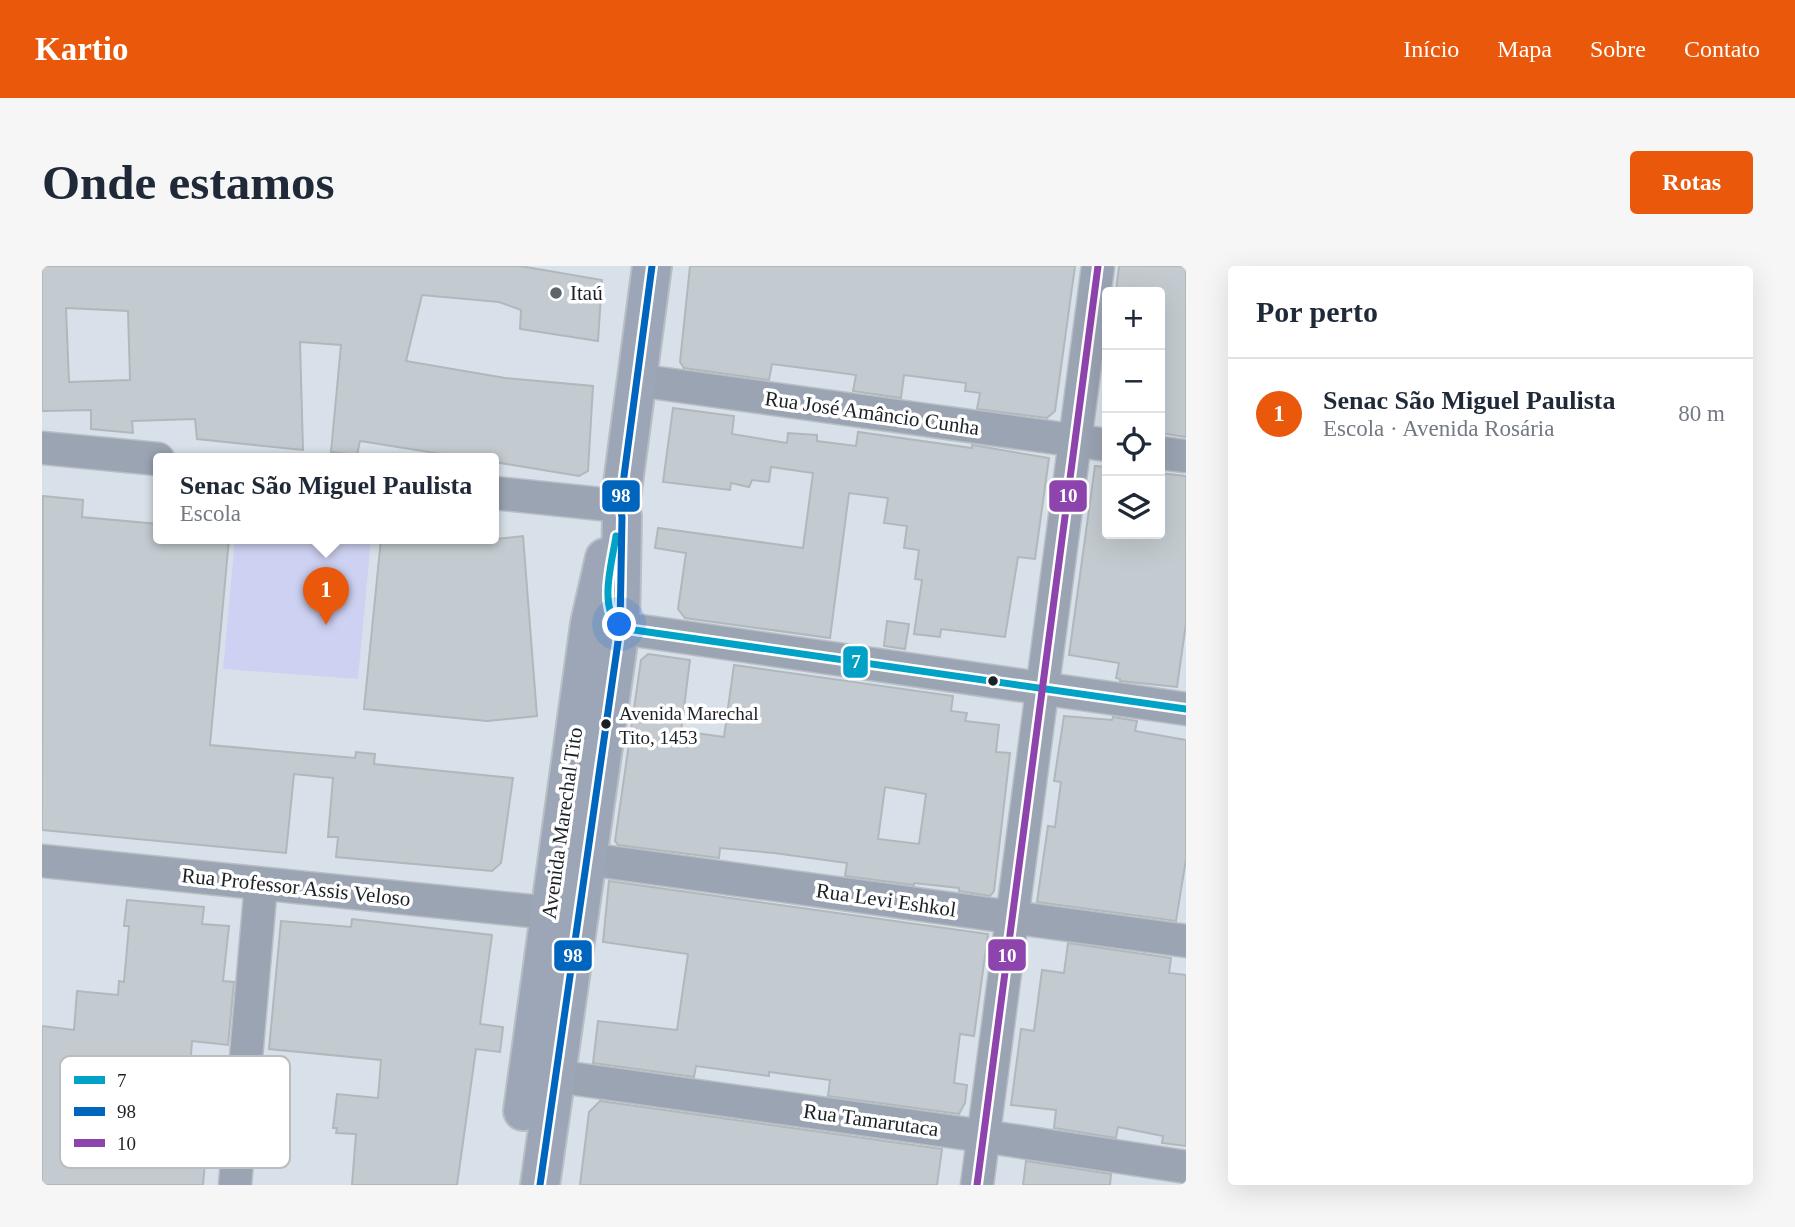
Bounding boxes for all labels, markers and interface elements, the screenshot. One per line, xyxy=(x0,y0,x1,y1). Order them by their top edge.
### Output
text: Kartio xyxy=(35,31,128,67)
text: Início xyxy=(1403,36,1459,62)
text: Mapa xyxy=(1497,36,1552,62)
text: Sobre xyxy=(1590,36,1646,62)
text: Contato xyxy=(1684,36,1760,62)
button: Rotas xyxy=(1630,151,1753,214)
text: Onde estamos xyxy=(42,155,335,210)
place label: Itaú xyxy=(570,281,603,305)
marker: Itaú xyxy=(548,285,564,301)
map controls xyxy=(1102,287,1165,539)
button: + xyxy=(1102,287,1165,350)
text: Por perto xyxy=(1256,295,1378,328)
button: − xyxy=(1102,350,1165,413)
street label: Rua José Amâncio Cunha xyxy=(763,386,981,440)
text: Senac São Miguel Paulista xyxy=(1323,386,1616,415)
text: 1 xyxy=(1273,401,1285,426)
text: 80 m xyxy=(1678,401,1725,426)
button: locate xyxy=(1102,413,1165,476)
text: Escola · Avenida Rosária xyxy=(1323,416,1554,441)
popup xyxy=(153,453,499,544)
text: Senac São Miguel Paulista xyxy=(180,471,472,500)
button: layers xyxy=(1102,476,1165,539)
line badge: 98 xyxy=(601,479,641,513)
line badge: 10 xyxy=(1048,479,1088,513)
text: 98 xyxy=(612,485,631,506)
text: 10 xyxy=(1059,485,1078,506)
text: Escola xyxy=(180,501,241,526)
pin: 1 xyxy=(303,567,349,625)
your location xyxy=(602,607,636,641)
line badge: 7 xyxy=(842,645,869,679)
text: 7 xyxy=(851,651,861,672)
unlabelled marker xyxy=(986,674,1000,688)
place label: Avenida Marechal Tito, 1453 xyxy=(619,703,758,748)
marker: Avenida Marechal Tito, 1453 xyxy=(599,717,613,731)
street label: Avenida Marechal Tito xyxy=(537,726,587,920)
street label: Rua Professor Assis Veloso xyxy=(180,863,412,911)
street label: Rua Levi Eshkol xyxy=(814,878,958,922)
line badge: 10 xyxy=(987,938,1027,972)
line badge: 98 xyxy=(553,939,593,972)
text: 98 xyxy=(564,945,583,966)
text: 10 xyxy=(998,945,1017,966)
legend xyxy=(60,1056,290,1168)
text: 7 xyxy=(117,1070,127,1091)
street label: Rua Tamarutaca xyxy=(802,1099,941,1141)
text: 98 xyxy=(117,1101,136,1122)
text: 10 xyxy=(117,1133,136,1154)

